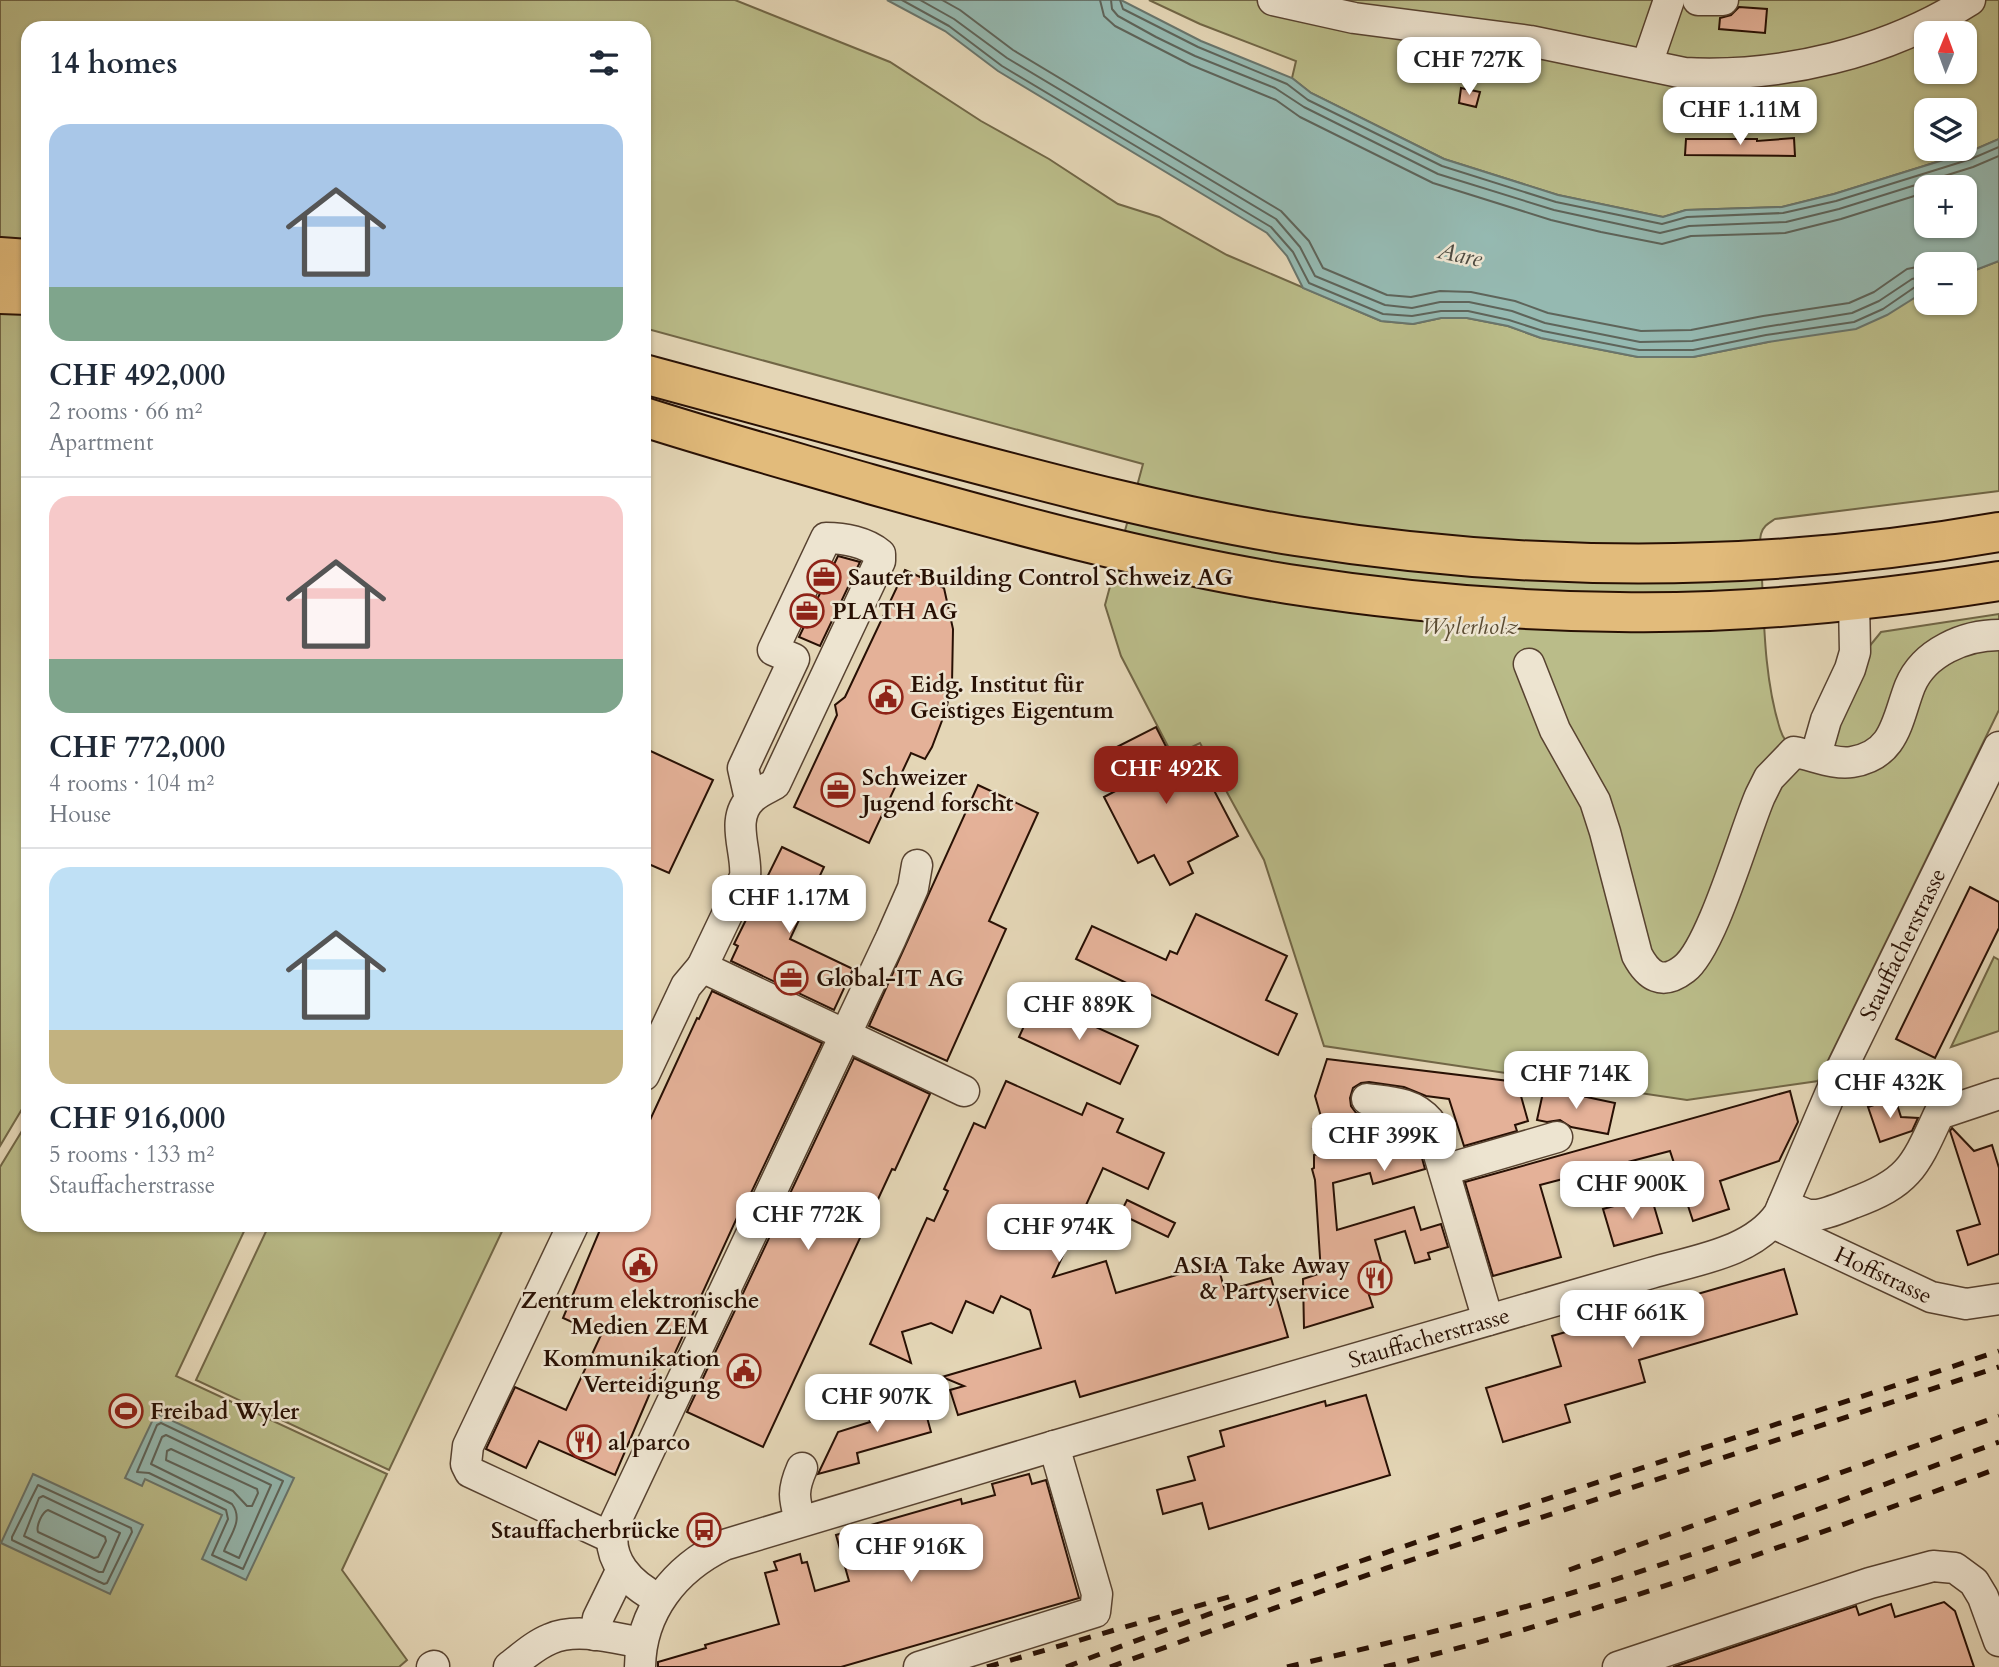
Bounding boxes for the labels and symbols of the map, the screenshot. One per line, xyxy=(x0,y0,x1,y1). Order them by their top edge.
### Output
north arrow xyxy=(1914,21,1978,84)
pin: CHF 727K xyxy=(1397,38,1541,97)
pin: CHF 1.11M xyxy=(1660,88,1820,147)
water label: Aare xyxy=(1434,234,1486,276)
office icon: Sauter Building Control Schweiz AG xyxy=(805,558,843,596)
place label: Sauter Building Control Schweiz AG xyxy=(848,562,1233,593)
office icon: PLATH AG xyxy=(788,592,826,630)
place label: PLATH AG xyxy=(832,596,958,627)
park label: Wylerholz xyxy=(1422,611,1518,642)
place label: Eidg. Institut für Geistiges Eigentum xyxy=(910,669,1115,726)
public building icon: Eidg. Institut für Geistiges Eigentum xyxy=(867,678,905,716)
pin: CHF 492K xyxy=(1094,746,1238,806)
place label: Schweizer Jugend forscht xyxy=(859,762,1013,819)
office icon: Schweizer Jugend forscht xyxy=(819,771,857,809)
street label: Stauffacherstrasse xyxy=(1852,863,1953,1026)
pin: CHF 1.17M xyxy=(709,876,869,935)
office icon: Global-IT AG xyxy=(772,959,810,997)
place label: Global-IT AG xyxy=(816,963,964,994)
pin: CHF 889K xyxy=(1007,982,1151,1042)
pin: CHF 714K xyxy=(1504,1052,1648,1111)
pin: CHF 432K xyxy=(1818,1060,1962,1120)
pin: CHF 399K xyxy=(1312,1114,1456,1173)
pin: CHF 900K xyxy=(1560,1162,1704,1221)
pin: CHF 772K xyxy=(736,1192,880,1252)
pin: CHF 974K xyxy=(987,1204,1131,1264)
street label: Hoffstrasse xyxy=(1830,1239,1937,1311)
public building icon: Zentrum elektronische Medien ZEM xyxy=(621,1246,659,1284)
place label: ASIA Take Away & Partyservice xyxy=(1173,1250,1350,1307)
restaurant icon: ASIA Take Away & Partyservice xyxy=(1356,1259,1394,1297)
place label: Zentrum elektronische Medien ZEM xyxy=(520,1285,760,1342)
pin: CHF 661K xyxy=(1560,1290,1704,1350)
street label: Stauffacherstrasse xyxy=(1345,1299,1513,1375)
place label: Kommunikation Verteidigung xyxy=(543,1343,720,1400)
public building icon: Kommunikation Verteidigung xyxy=(725,1352,763,1390)
pin: CHF 907K xyxy=(805,1374,949,1434)
sports icon: Freibad Wyler xyxy=(107,1392,145,1430)
place label: Freibad Wyler xyxy=(150,1396,300,1427)
restaurant icon: al parco xyxy=(565,1423,603,1461)
place label: al parco xyxy=(608,1427,690,1458)
bus stop icon: Stauffacherbrücke xyxy=(685,1511,723,1549)
place label: Stauffacherbrücke xyxy=(491,1515,680,1546)
pin: CHF 916K xyxy=(839,1524,983,1584)

